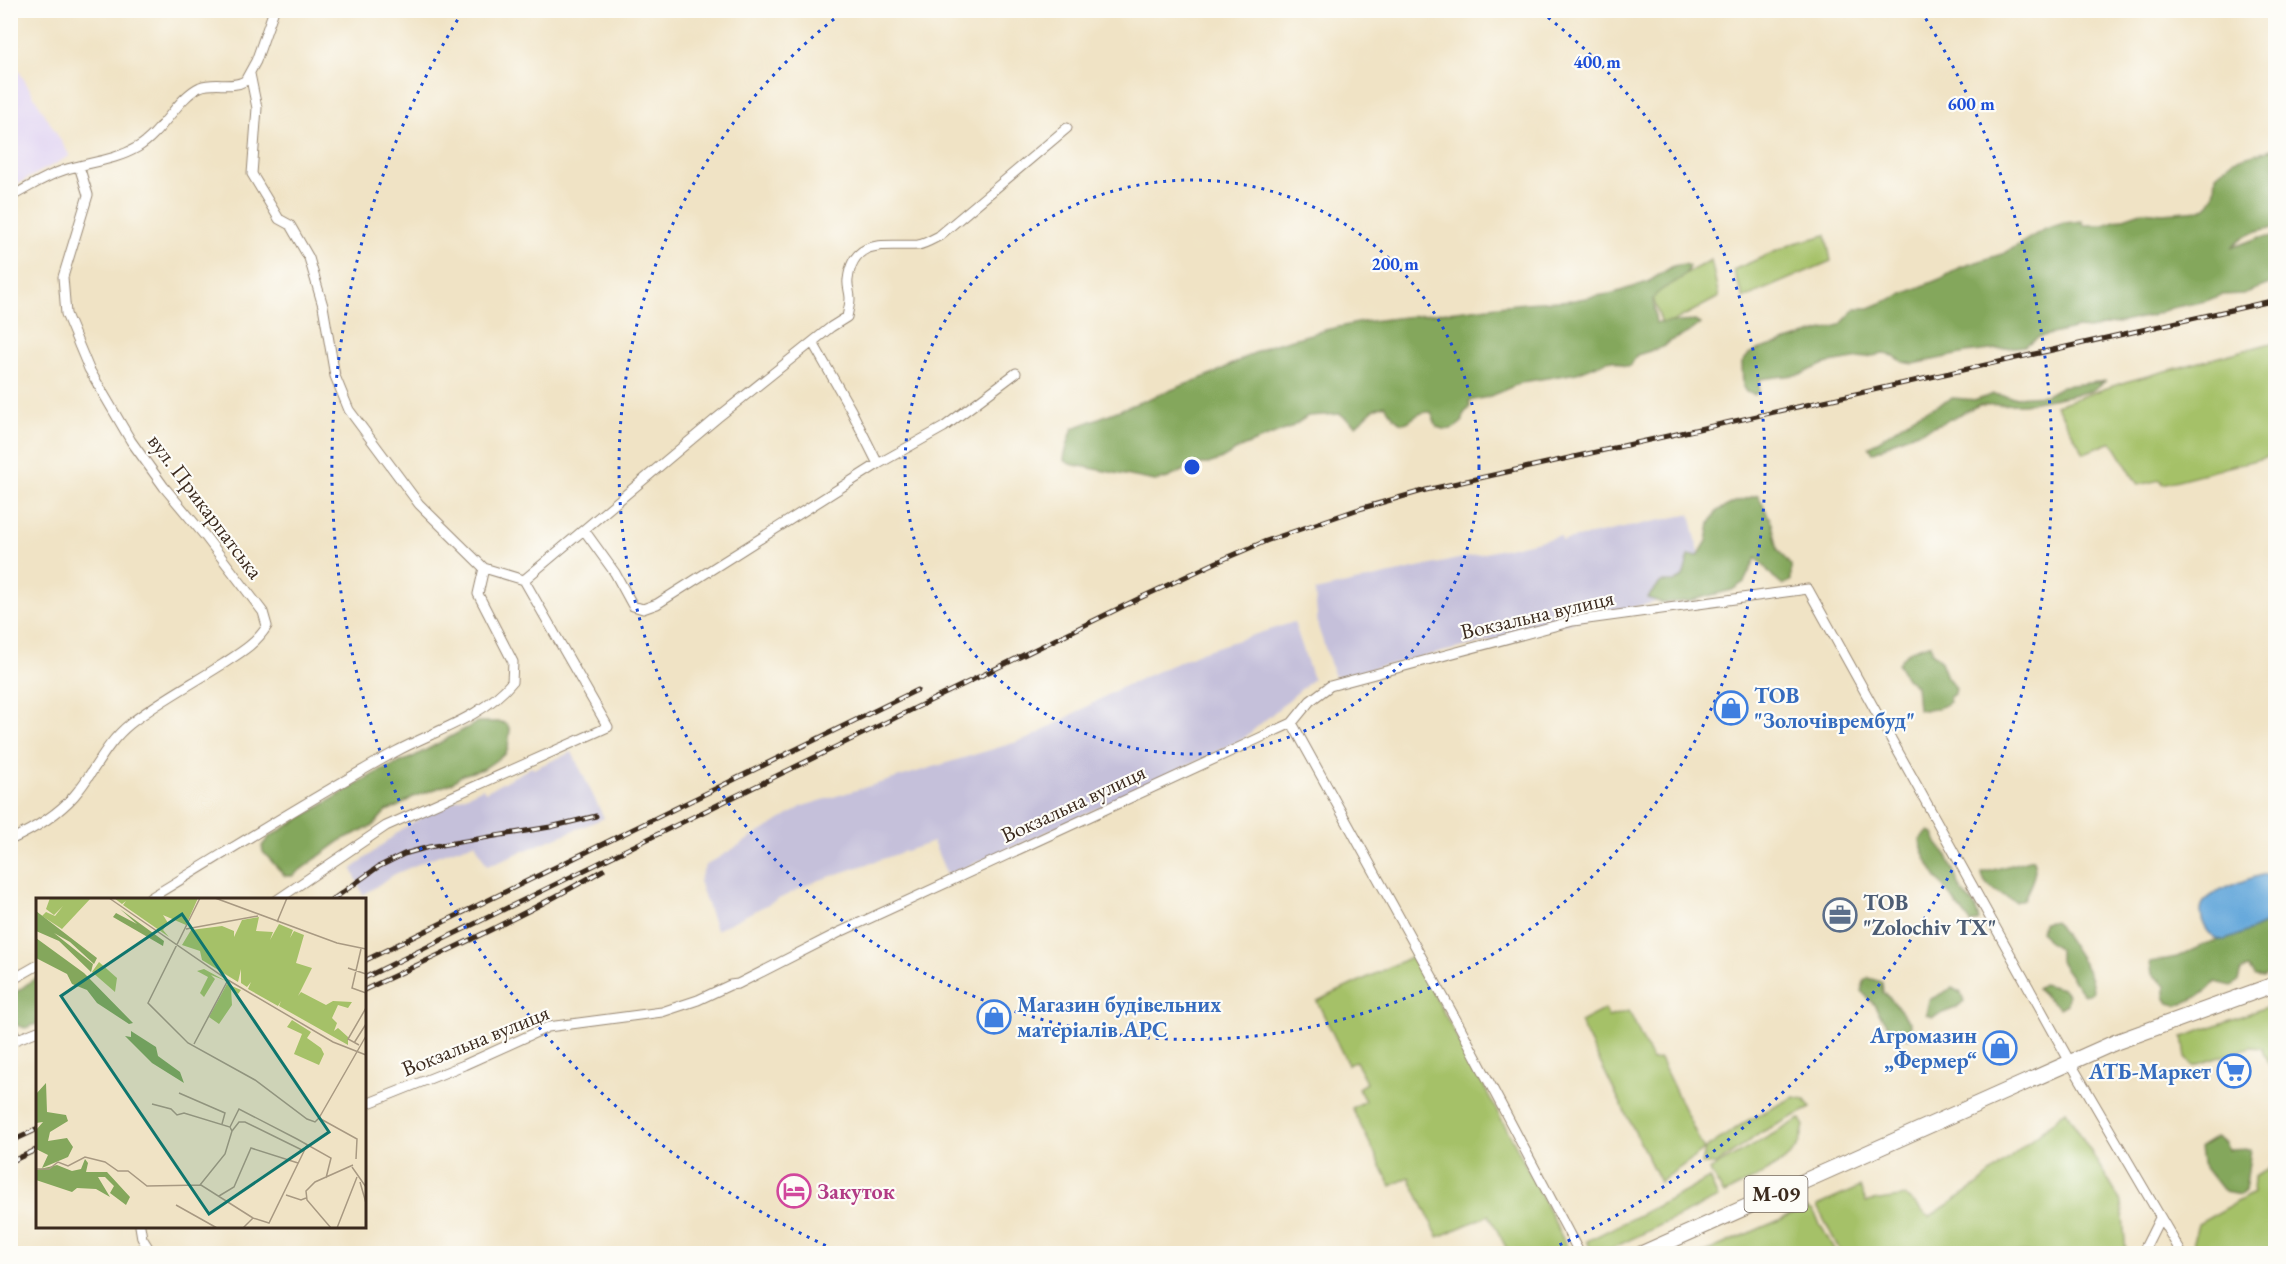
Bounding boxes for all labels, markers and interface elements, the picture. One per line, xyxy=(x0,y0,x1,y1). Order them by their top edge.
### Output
text: 400 m xyxy=(1573,50,1621,73)
text: 600 m xyxy=(1947,92,1995,115)
text: 200 m xyxy=(1371,252,1419,275)
street label: вул. Прикарпатська xyxy=(141,428,270,585)
centre of rings xyxy=(1182,457,1202,477)
street label: Вокзальна вулиця xyxy=(1458,583,1617,646)
place label: ТОВ "Золочіврембуд" xyxy=(1754,681,1915,735)
shop icon: ТОВ "Золочіврембуд" xyxy=(1713,690,1749,726)
street label: Вокзальна вулиця xyxy=(996,757,1150,850)
place label: ТОВ "Zolochiv TX" xyxy=(1863,888,1997,942)
office icon: ТОВ "Zolochiv TX" xyxy=(1822,897,1858,933)
inset map xyxy=(36,898,366,1228)
place label: Магазин будівельних матеріалів APC xyxy=(1017,990,1221,1044)
street label: Вокзальна вулиця xyxy=(397,998,553,1083)
shop icon: Магазин будівельних матеріалів APC xyxy=(976,999,1012,1035)
place label: Агромазин „Фермер“ xyxy=(1869,1021,1977,1075)
shop icon: Агромазин „Фермер“ xyxy=(1982,1030,2018,1066)
supermarket icon: АТБ-Маркет xyxy=(2216,1053,2252,1089)
place label: АТБ-Маркет xyxy=(2088,1057,2211,1086)
hotel icon: Закуток xyxy=(776,1173,812,1209)
road number: М-09 xyxy=(1744,1176,1808,1212)
place label: Закуток xyxy=(817,1177,896,1206)

